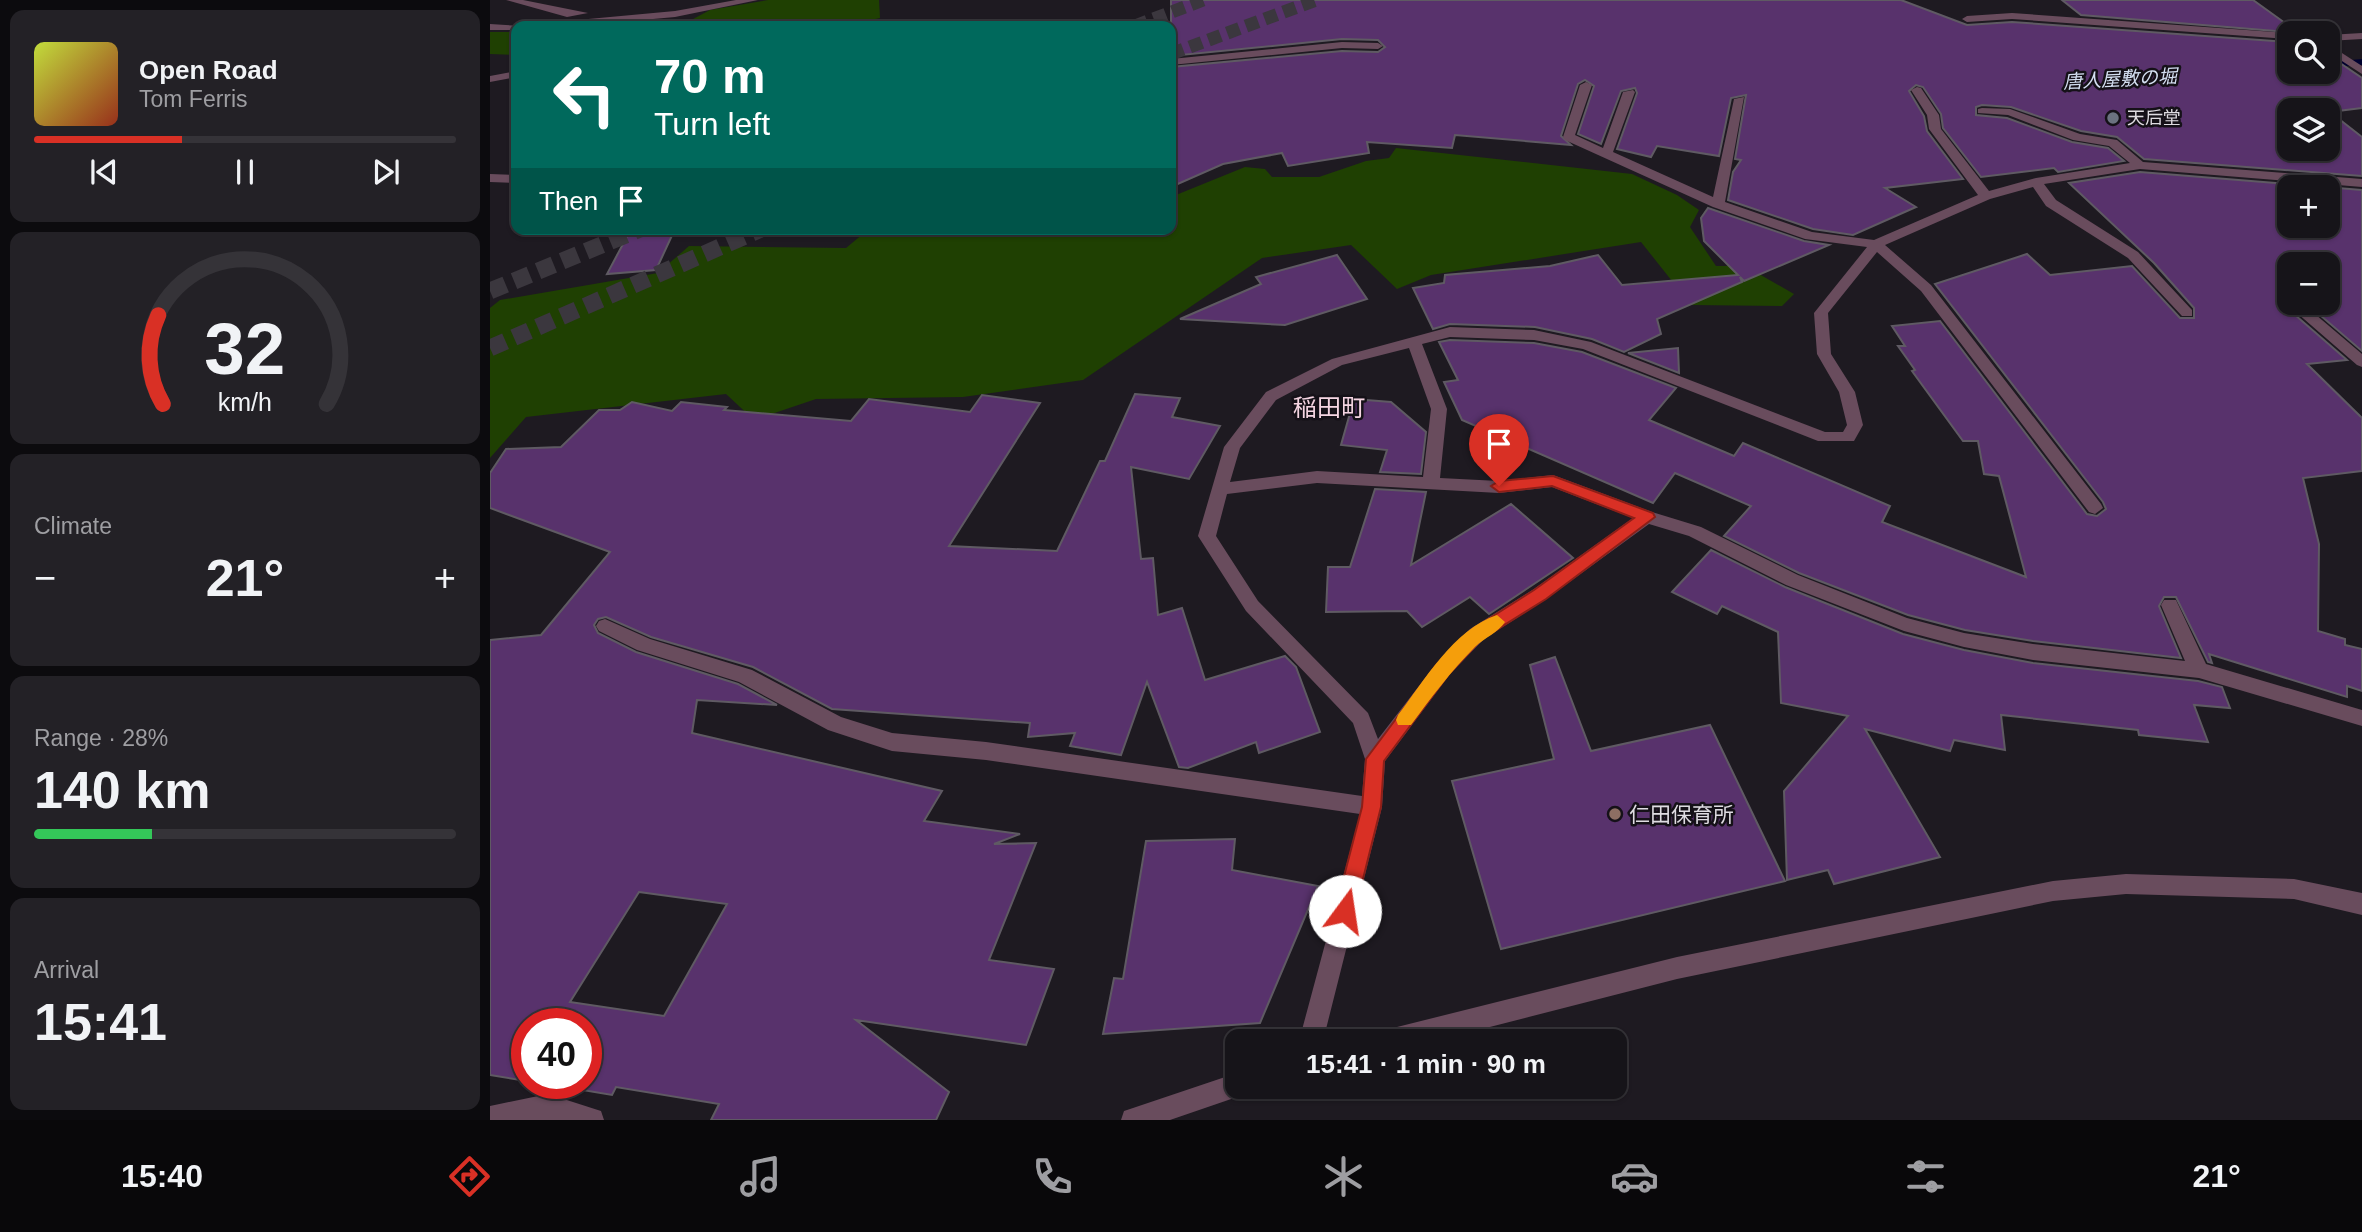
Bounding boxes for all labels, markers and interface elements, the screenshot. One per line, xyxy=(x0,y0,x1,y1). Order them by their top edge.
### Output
map controls xyxy=(2277,21,2340,315)
button: search xyxy=(2277,21,2340,84)
icon: left xyxy=(539,49,630,140)
text: 70 m xyxy=(654,49,766,103)
text: Open Road xyxy=(139,55,278,85)
water label: 唐人屋敷の堀 xyxy=(2063,65,2180,92)
text: Tom Ferris xyxy=(139,86,248,112)
button: layers xyxy=(2277,98,2340,161)
text: Turn left xyxy=(654,106,770,142)
place label: 天后堂 xyxy=(2127,108,2181,128)
marker: 天后堂 xyxy=(2105,110,2121,126)
icon: previous xyxy=(85,153,123,191)
icon: pause xyxy=(226,153,264,191)
icon: next xyxy=(367,153,405,191)
button: + xyxy=(2277,175,2340,238)
icon: arrive xyxy=(612,182,650,220)
text: Then xyxy=(539,186,598,216)
button: − xyxy=(2277,252,2340,315)
text: 32 xyxy=(205,308,285,389)
text: km/h xyxy=(218,388,272,416)
district label: 稲田町 xyxy=(1293,394,1365,421)
pin xyxy=(1469,414,1529,486)
icon: arrive xyxy=(1480,425,1518,463)
text: Climate xyxy=(34,513,112,539)
text: 21° xyxy=(206,549,284,607)
text: − xyxy=(34,557,56,599)
text: + xyxy=(434,557,456,599)
text: Range · 28% xyxy=(34,725,168,751)
text: 140 km xyxy=(34,761,210,819)
place label: 仁田保育所 xyxy=(1629,803,1734,826)
marker: 仁田保育所 xyxy=(1607,806,1623,822)
position arrow xyxy=(1308,874,1382,948)
text: Arrival xyxy=(34,957,99,983)
text: 15:41 xyxy=(34,993,167,1051)
speed limit sign: 40 xyxy=(511,1008,602,1099)
text: 15:41 · 1 min · 90 m xyxy=(1306,1049,1546,1079)
icon: directions xyxy=(445,1152,494,1201)
icon: music xyxy=(736,1152,785,1201)
icon: phone xyxy=(1028,1152,1077,1201)
icon: climate xyxy=(1319,1152,1368,1201)
icon: car xyxy=(1610,1152,1659,1201)
icon: filters xyxy=(1901,1152,1950,1201)
text: 15:40 xyxy=(121,1158,203,1194)
text: 21° xyxy=(2192,1158,2241,1194)

